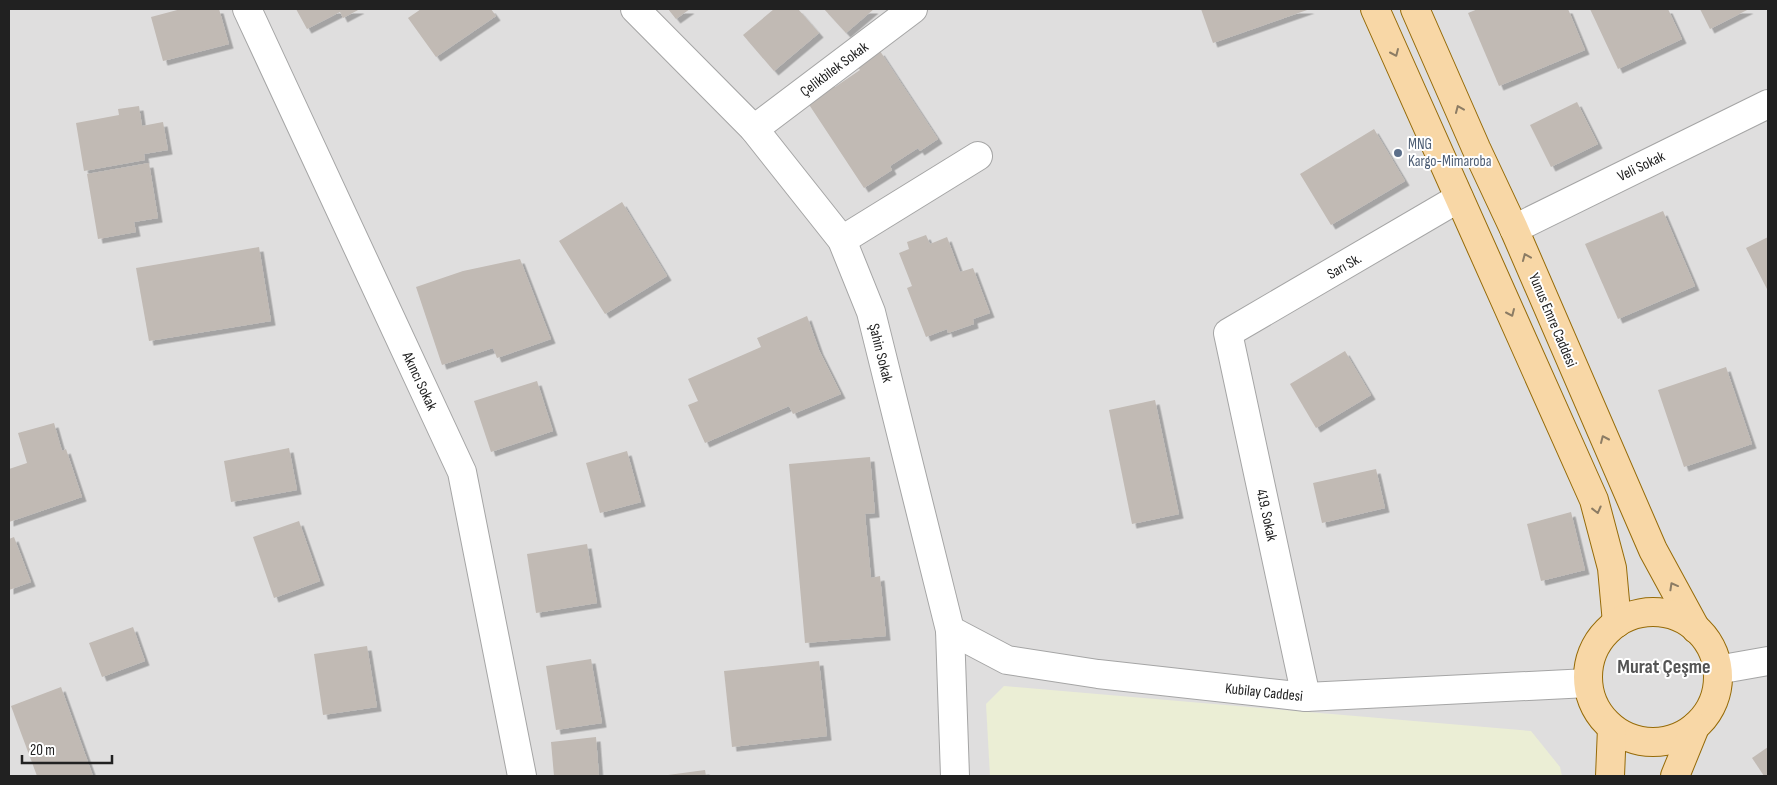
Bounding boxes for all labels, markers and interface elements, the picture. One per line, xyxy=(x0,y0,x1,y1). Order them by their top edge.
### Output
street label: Çelikbilek Sokak xyxy=(796,37,872,101)
one-way arrow xyxy=(1388,48,1399,57)
one-way arrow xyxy=(1455,105,1465,114)
place label: MNG Kargo-Mimaroba xyxy=(1408,135,1492,171)
marker: MNG Kargo-Mimaroba xyxy=(1392,147,1404,159)
street label: Veli Sokak xyxy=(1614,147,1668,186)
street label: Sarı Sk. xyxy=(1324,249,1365,284)
one-way arrow xyxy=(1521,253,1532,262)
street label: Yunus Emre Caddesi xyxy=(1524,270,1581,370)
one-way arrow xyxy=(1505,308,1516,317)
street label: Şahin Sokak xyxy=(864,322,897,385)
street label: Akıncı Sokak xyxy=(397,348,441,414)
one-way arrow xyxy=(1600,435,1611,444)
street label: 419. Sokak xyxy=(1252,487,1281,543)
one-way arrow xyxy=(1591,506,1602,515)
one-way arrow xyxy=(1669,582,1679,591)
district label: Murat Çeşme xyxy=(1617,655,1711,679)
street label: Kubilay Caddesi xyxy=(1224,679,1304,706)
scale bar xyxy=(22,732,112,764)
text: 20 m xyxy=(30,741,55,760)

